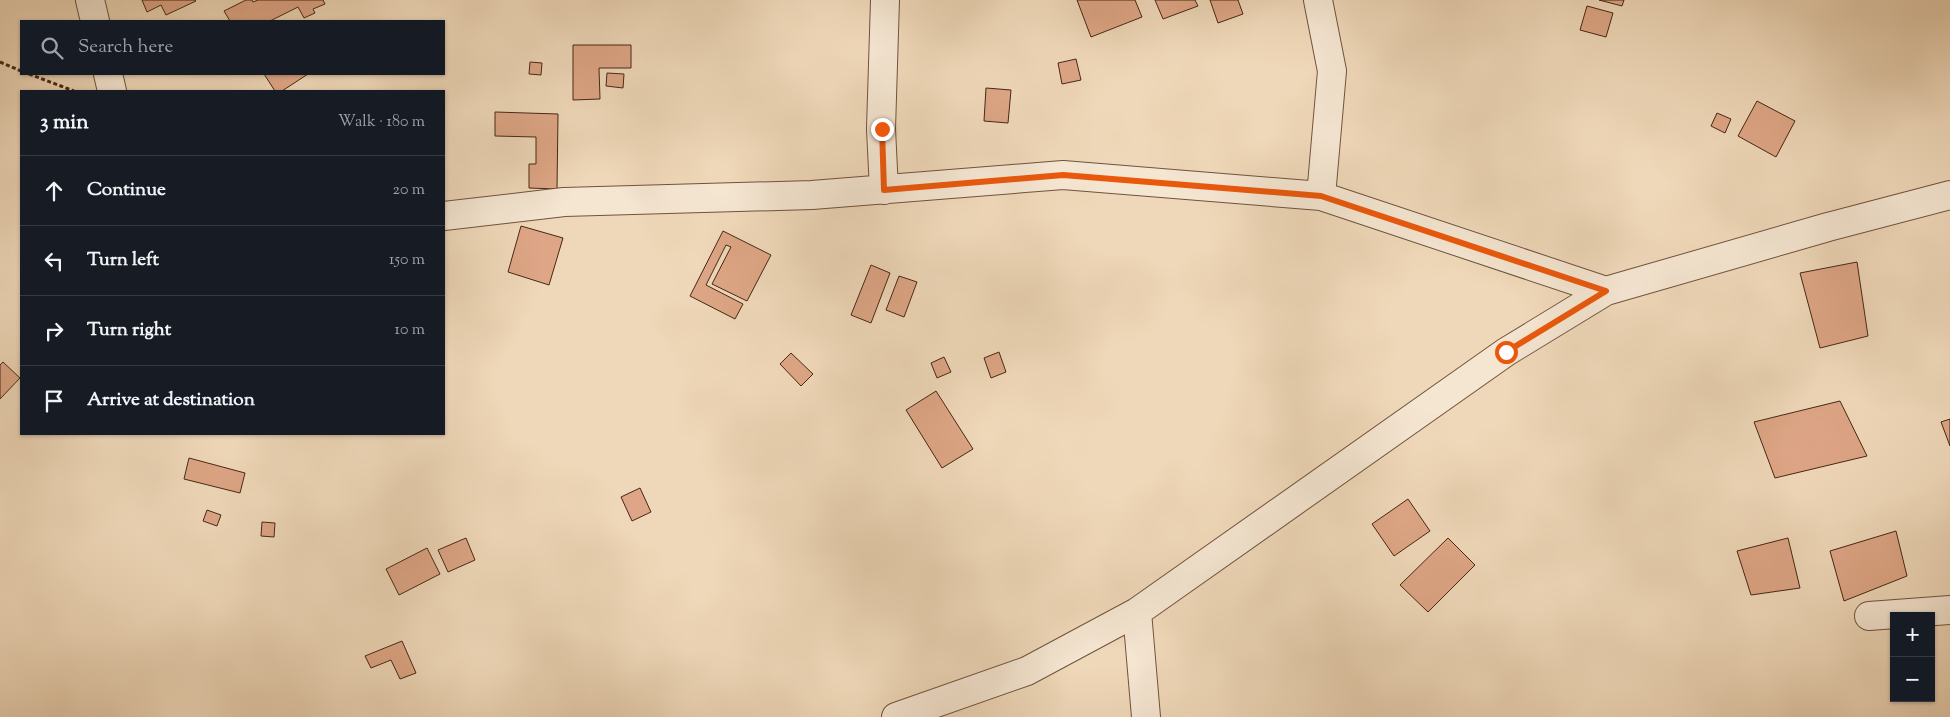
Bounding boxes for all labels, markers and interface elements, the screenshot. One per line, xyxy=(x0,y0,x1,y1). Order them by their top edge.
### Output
search box xyxy=(20,20,445,75)
icon: search xyxy=(38,34,66,62)
text: Search here xyxy=(78,34,173,61)
text: 3 min xyxy=(40,108,89,138)
text: Walk · 180 m xyxy=(338,111,425,134)
route end xyxy=(871,118,894,141)
icon: ahead xyxy=(40,177,68,205)
text: Continue xyxy=(87,177,166,204)
text: 20 m xyxy=(392,179,425,202)
icon: left xyxy=(40,247,68,275)
text: Turn left xyxy=(87,247,159,274)
text: 150 m xyxy=(389,249,425,272)
icon: right xyxy=(40,317,68,345)
text: Turn right xyxy=(87,317,171,344)
text: 10 m xyxy=(395,319,425,342)
route start xyxy=(1495,341,1518,364)
icon: arrive xyxy=(40,387,68,415)
text: Arrive at destination xyxy=(87,387,255,414)
map controls xyxy=(1890,612,1935,702)
button: + xyxy=(1890,612,1935,657)
button: − xyxy=(1890,657,1935,702)

